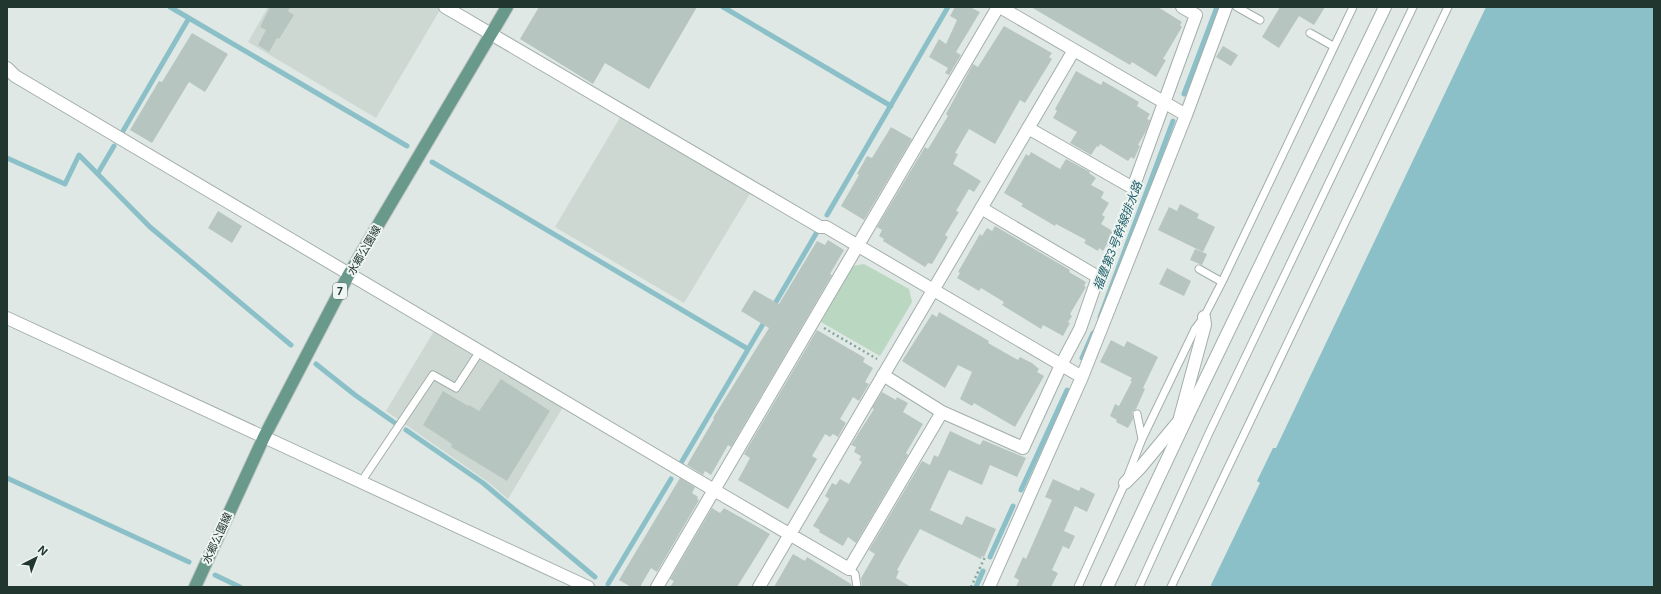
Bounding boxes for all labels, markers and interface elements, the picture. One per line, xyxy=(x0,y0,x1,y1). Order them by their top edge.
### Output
water label: 福豊第3号幹線排水路 xyxy=(1090,178,1146,292)
street label: 水郷公園線 xyxy=(344,223,384,277)
road number: 7 xyxy=(333,283,347,299)
street label: 水郷公園線 xyxy=(199,510,235,566)
north arrow xyxy=(16,538,56,578)
text: N xyxy=(35,543,50,559)

